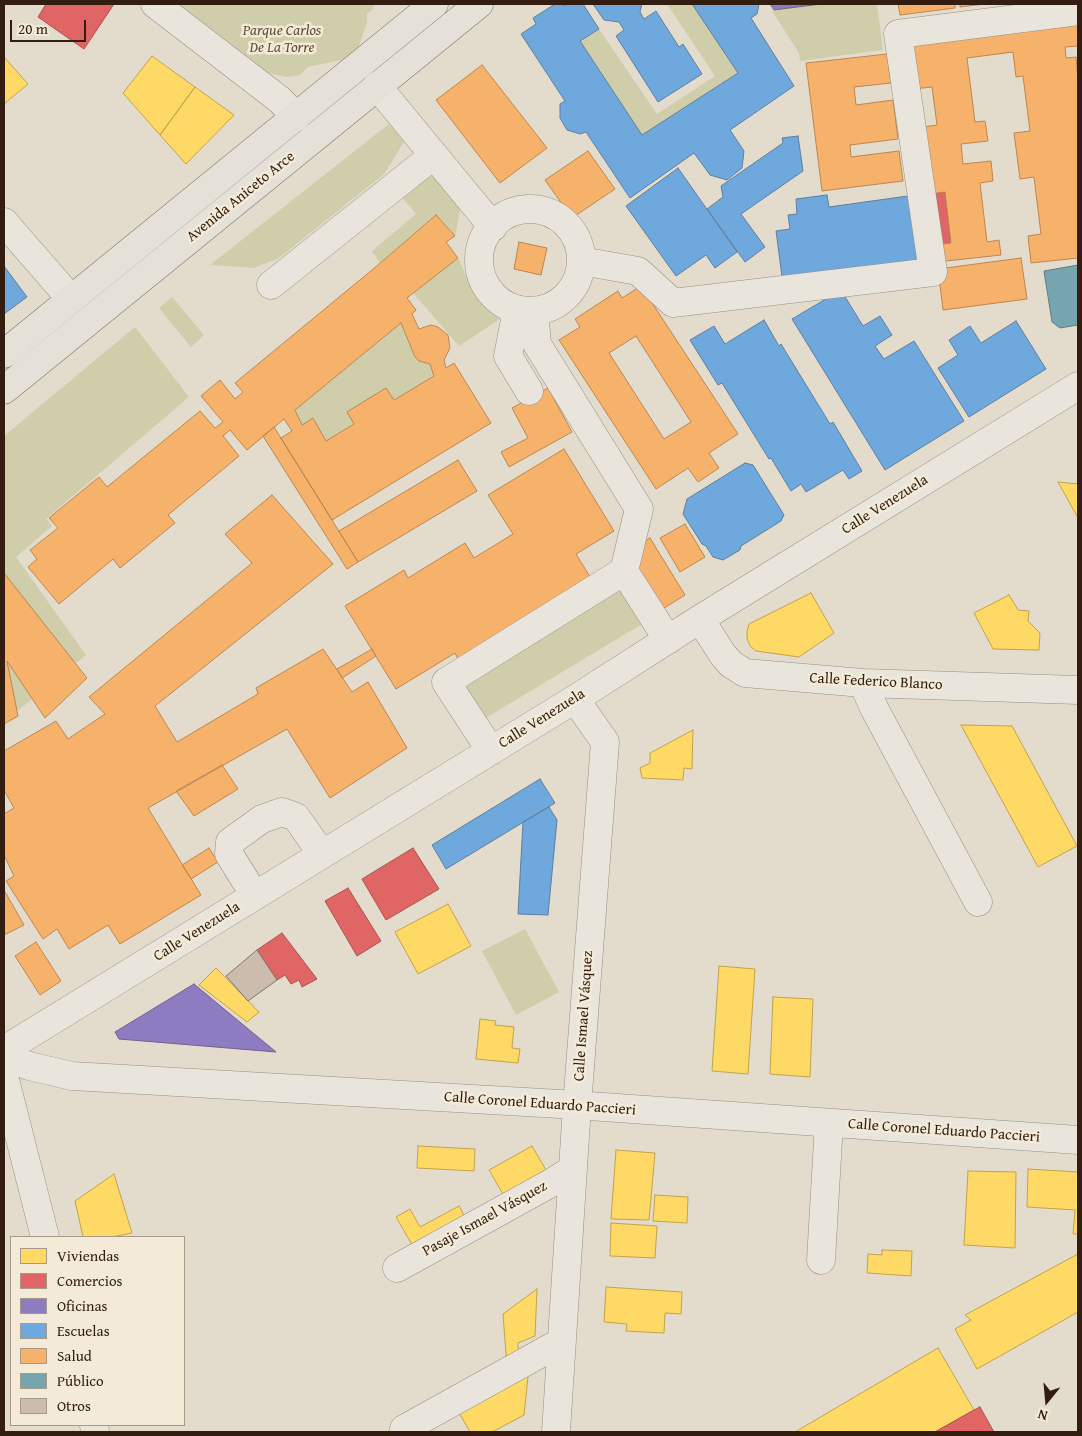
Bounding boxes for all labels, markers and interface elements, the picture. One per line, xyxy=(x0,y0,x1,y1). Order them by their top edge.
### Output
scale bar xyxy=(12,10,89,42)
text: 20 m xyxy=(18,18,48,39)
park label: Parque Carlos De La Torre xyxy=(243,22,321,57)
street label: Avenida Aniceto Arce xyxy=(183,148,299,246)
street label: Calle Venezuela xyxy=(838,471,932,539)
street label: Calle Federico Blanco xyxy=(809,670,943,694)
street label: Calle Venezuela xyxy=(495,685,589,753)
street label: Calle Venezuela xyxy=(150,898,244,966)
street label: Calle Ismael Vásquez xyxy=(570,950,598,1082)
street label: Calle Coronel Eduardo Paccieri xyxy=(443,1088,637,1120)
street label: Calle Coronel Eduardo Paccieri xyxy=(847,1115,1041,1147)
street label: Pasaje Ismael Vásquez xyxy=(420,1177,550,1261)
legend xyxy=(10,1236,185,1426)
text: Viviendas xyxy=(57,1245,119,1266)
text: Comercios xyxy=(57,1270,123,1291)
text: Oficinas xyxy=(57,1295,107,1316)
text: Escuelas xyxy=(57,1320,110,1341)
text: Salud xyxy=(57,1345,92,1366)
text: Público xyxy=(57,1370,104,1391)
north arrow xyxy=(1022,1376,1072,1426)
text: Otros xyxy=(57,1395,91,1416)
text: N xyxy=(1035,1404,1050,1426)

